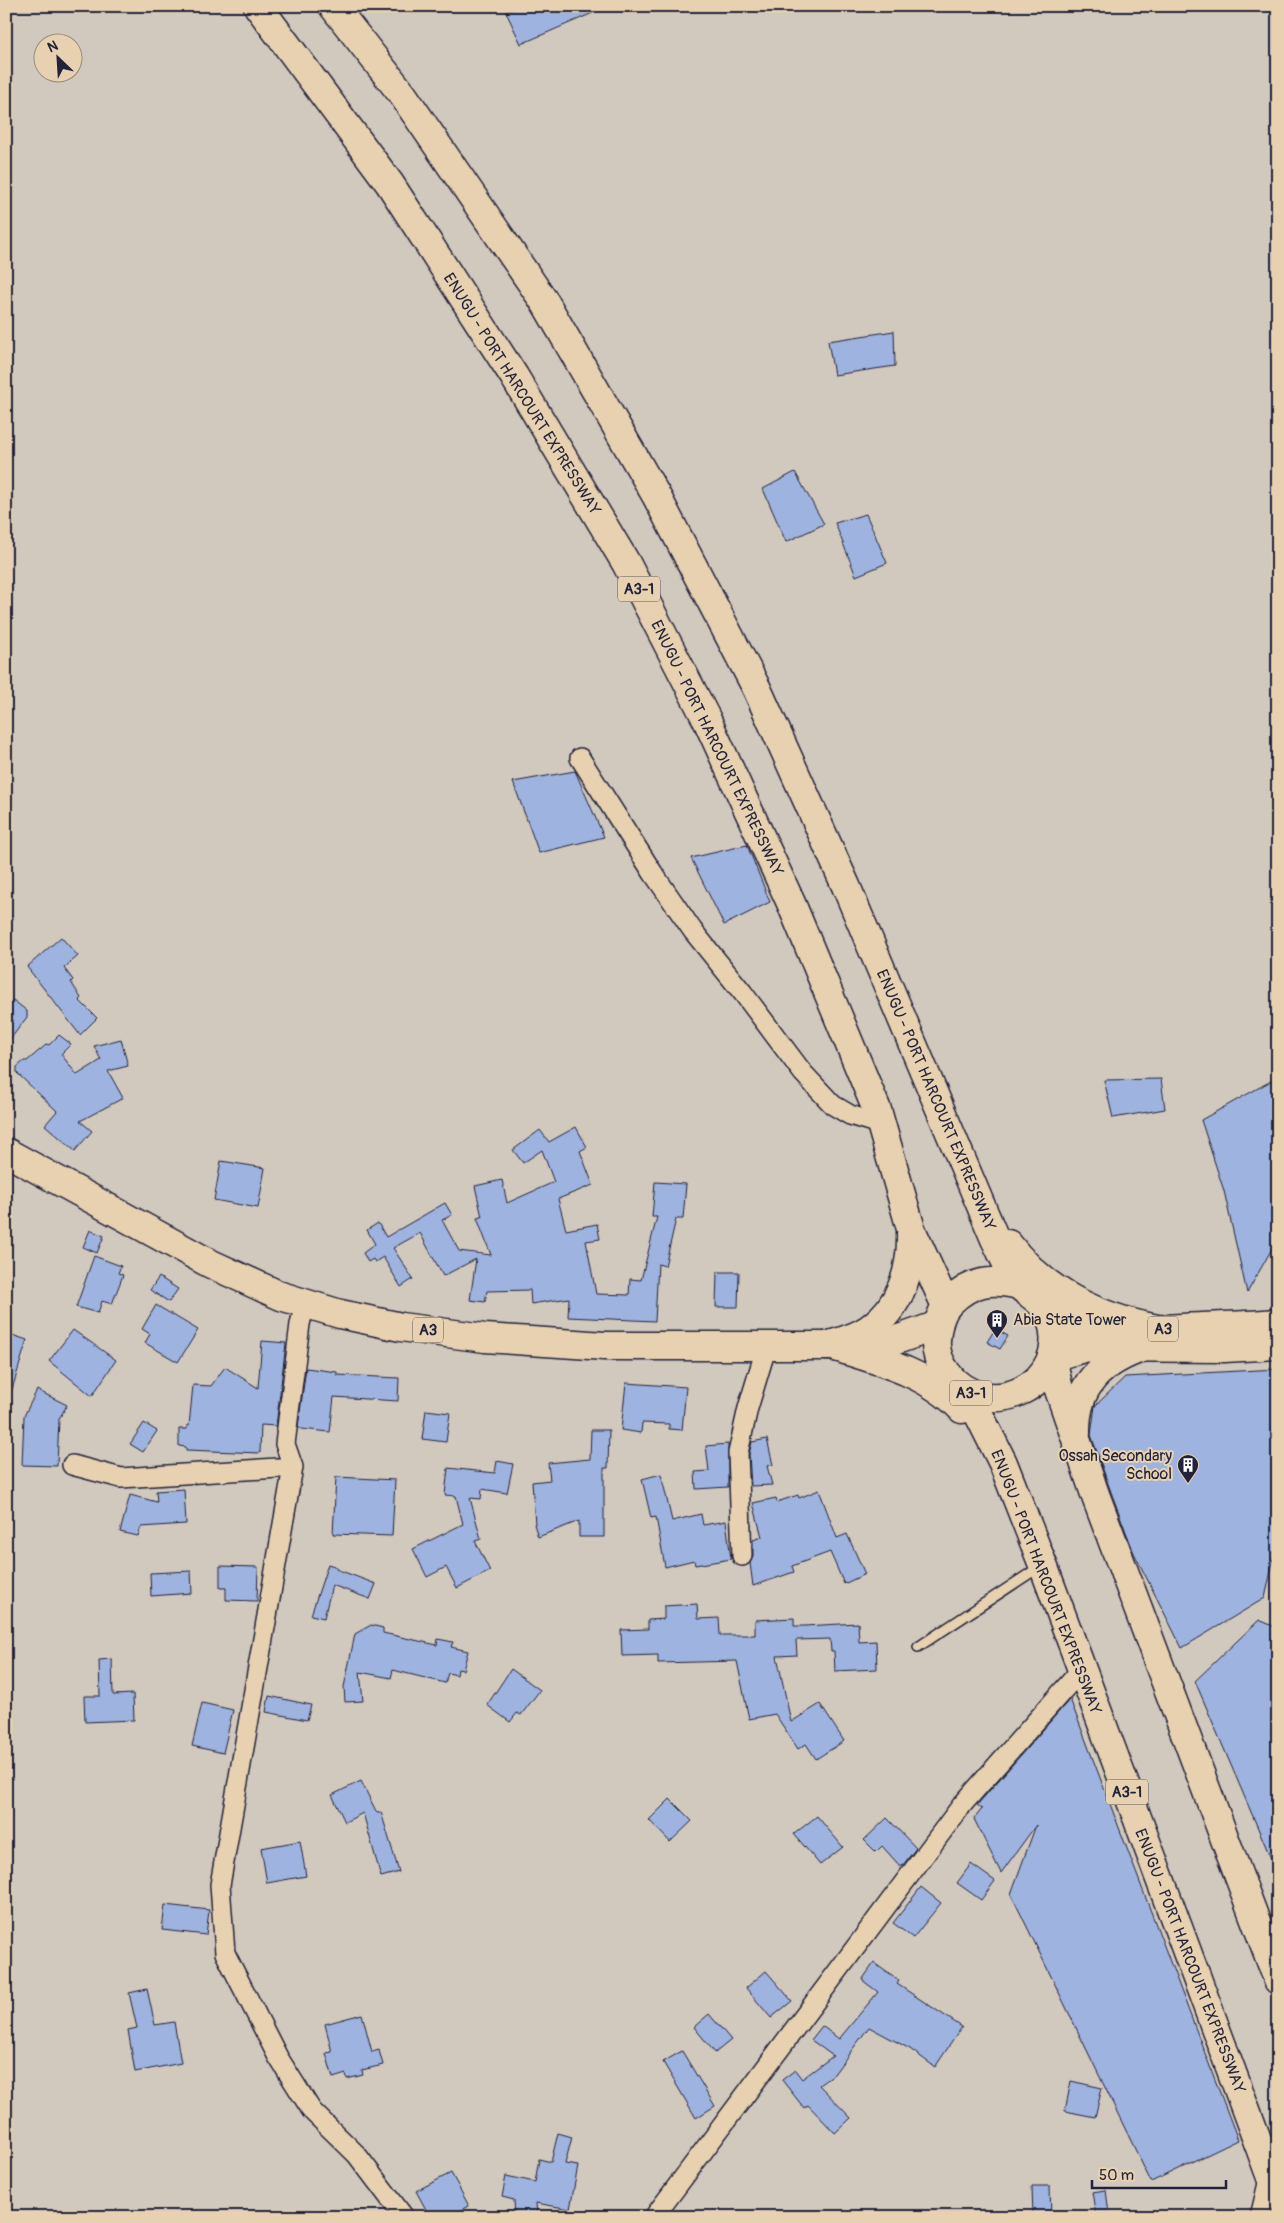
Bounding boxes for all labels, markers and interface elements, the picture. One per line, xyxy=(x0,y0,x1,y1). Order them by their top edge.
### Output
north arrow xyxy=(32,32,82,82)
text: N xyxy=(45,37,61,56)
street label: ENUGU - PORT HARCOURT EXPRESSWAY xyxy=(439,269,605,519)
road number: A3-1 xyxy=(618,576,660,602)
street label: ENUGU - PORT HARCOURT EXPRESSWAY xyxy=(646,617,788,879)
street label: ENUGU - PORT HARCOURT EXPRESSWAY xyxy=(872,966,1000,1234)
building icon: Abia State Tower xyxy=(985,1308,1009,1339)
place label: Abia State Tower xyxy=(1013,1310,1127,1330)
road number: A3 xyxy=(1148,1316,1178,1342)
road number: A3 xyxy=(413,1318,443,1342)
road number: A3-1 xyxy=(950,1380,992,1406)
place label: Ossah Secondary School xyxy=(1058,1446,1172,1484)
street label: ENUGU - PORT HARCOURT EXPRESSWAY xyxy=(986,1447,1106,1717)
building icon: Ossah Secondary School xyxy=(1176,1453,1200,1484)
road number: A3-1 xyxy=(1106,1780,1148,1804)
street label: ENUGU - PORT HARCOURT EXPRESSWAY xyxy=(1130,1826,1250,2096)
scale bar xyxy=(1092,2158,1225,2190)
text: 50 m xyxy=(1099,2166,1134,2185)

